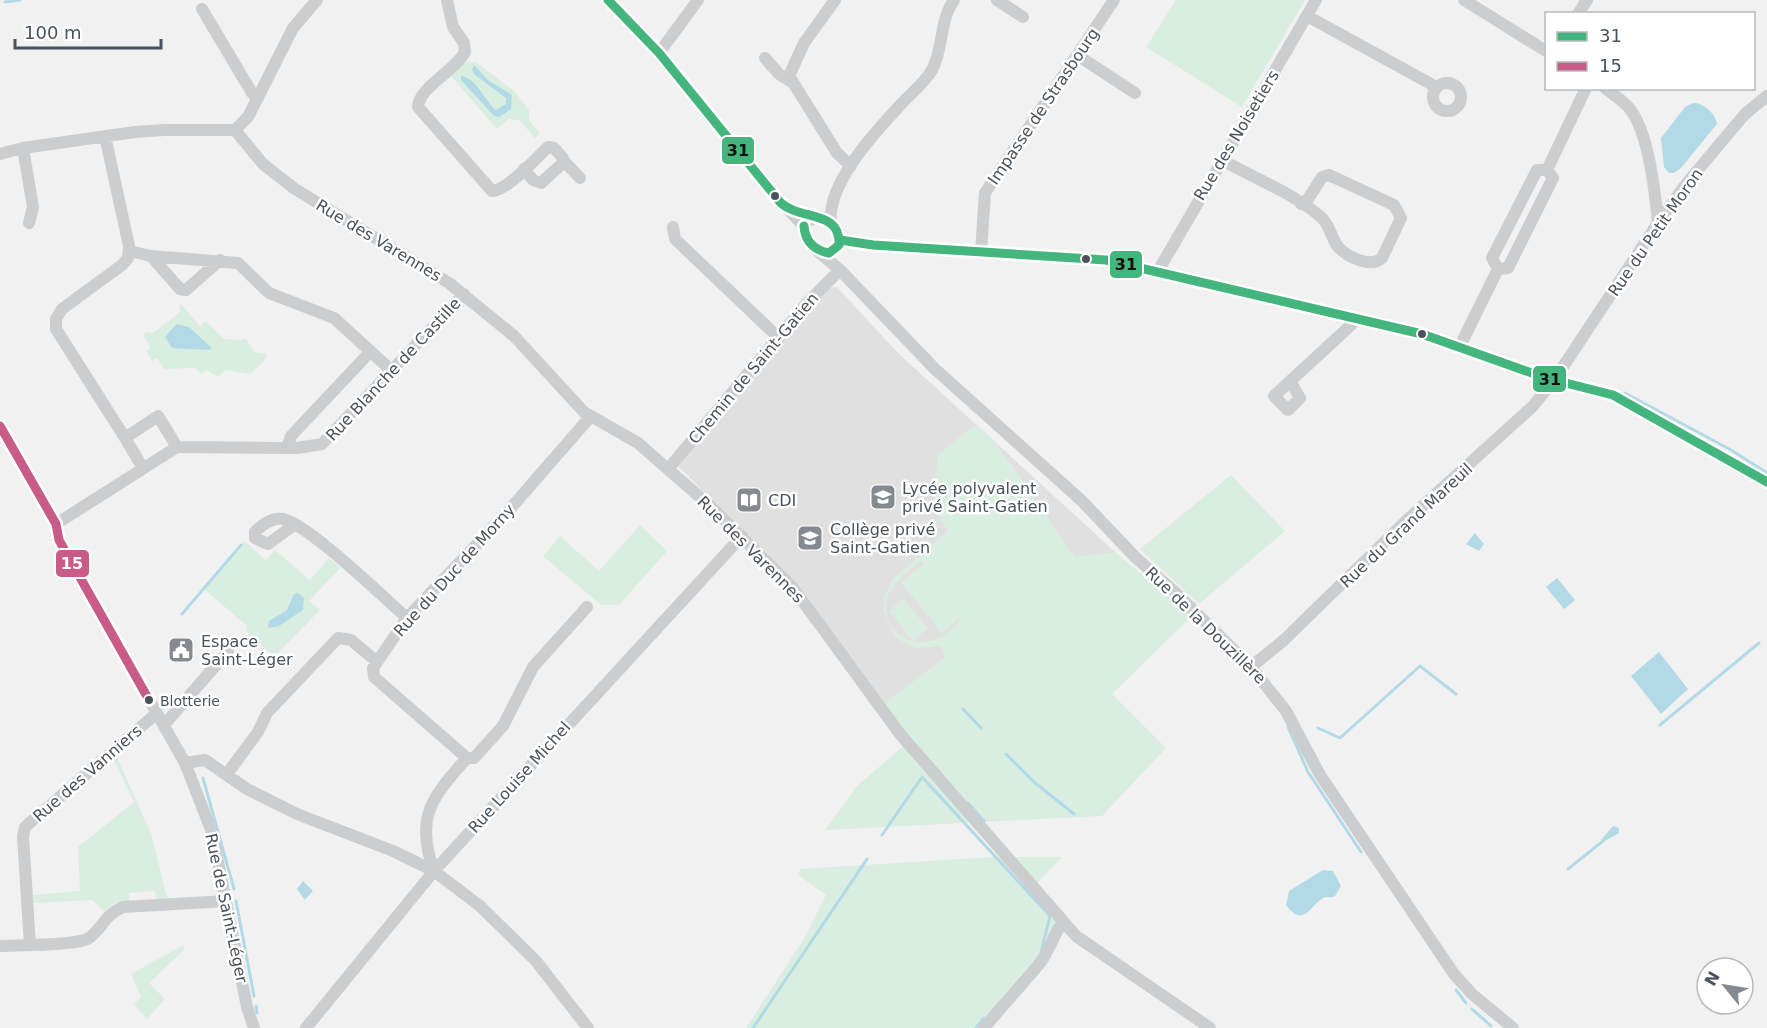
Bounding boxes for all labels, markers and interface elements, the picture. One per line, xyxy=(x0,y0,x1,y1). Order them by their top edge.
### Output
scale bar xyxy=(15,12,160,50)
legend xyxy=(1545,12,1755,90)
text: 100 m xyxy=(24,22,82,43)
street label: Impasse de Strasbourg xyxy=(984,24,1103,188)
text: 31 xyxy=(1599,25,1622,46)
text: 15 xyxy=(1599,55,1622,76)
street label: Rue des Noisetiers xyxy=(1190,67,1283,204)
line badge: 31 xyxy=(721,136,755,165)
text: 31 xyxy=(727,141,749,160)
street label: Rue du Petit Moron xyxy=(1604,165,1707,300)
unlabelled marker xyxy=(769,190,781,202)
street label: Rue des Varennes xyxy=(313,195,445,285)
line badge: 31 xyxy=(1109,250,1143,279)
unlabelled marker xyxy=(1080,253,1092,265)
text: 31 xyxy=(1115,255,1137,274)
street label: Chemin de Saint-Gatien xyxy=(685,289,822,448)
street label: Rue Blanche de Castille xyxy=(322,294,465,445)
unlabelled marker xyxy=(1416,328,1428,340)
line badge: 31 xyxy=(1532,365,1567,393)
text: 31 xyxy=(1539,370,1561,389)
street label: Rue du Grand Mareuil xyxy=(1336,459,1476,592)
place label: Lycée polyvalent privé Saint-Gatien xyxy=(902,479,1048,516)
school or university icon: Lycée polyvalent privé Saint-Gatien xyxy=(868,482,898,512)
library icon: CDI xyxy=(734,485,764,515)
place label: CDI xyxy=(768,491,796,510)
street label: Rue des Varennes xyxy=(693,492,808,607)
street label: Rue du Duc de Morny xyxy=(390,500,519,641)
place label: Collège privé Saint-Gatien xyxy=(830,520,935,557)
school or university icon: Collège privé Saint-Gatien xyxy=(795,523,825,553)
line badge: 15 xyxy=(55,549,90,578)
text: 15 xyxy=(61,554,83,573)
street label: Rue de la Douzillère xyxy=(1142,563,1270,688)
place label: Espace Saint-Léger xyxy=(201,632,293,669)
public building icon: Espace Saint-Léger xyxy=(166,635,196,665)
place label: Blotterie xyxy=(160,693,220,709)
marker: Blotterie xyxy=(143,694,155,706)
street label: Rue Louise Michel xyxy=(464,718,574,837)
street label: Rue des Vanniers xyxy=(29,721,146,826)
street label: Rue de Saint-Léger xyxy=(201,832,252,985)
north arrow xyxy=(1695,956,1755,1016)
text: N xyxy=(1701,968,1724,989)

